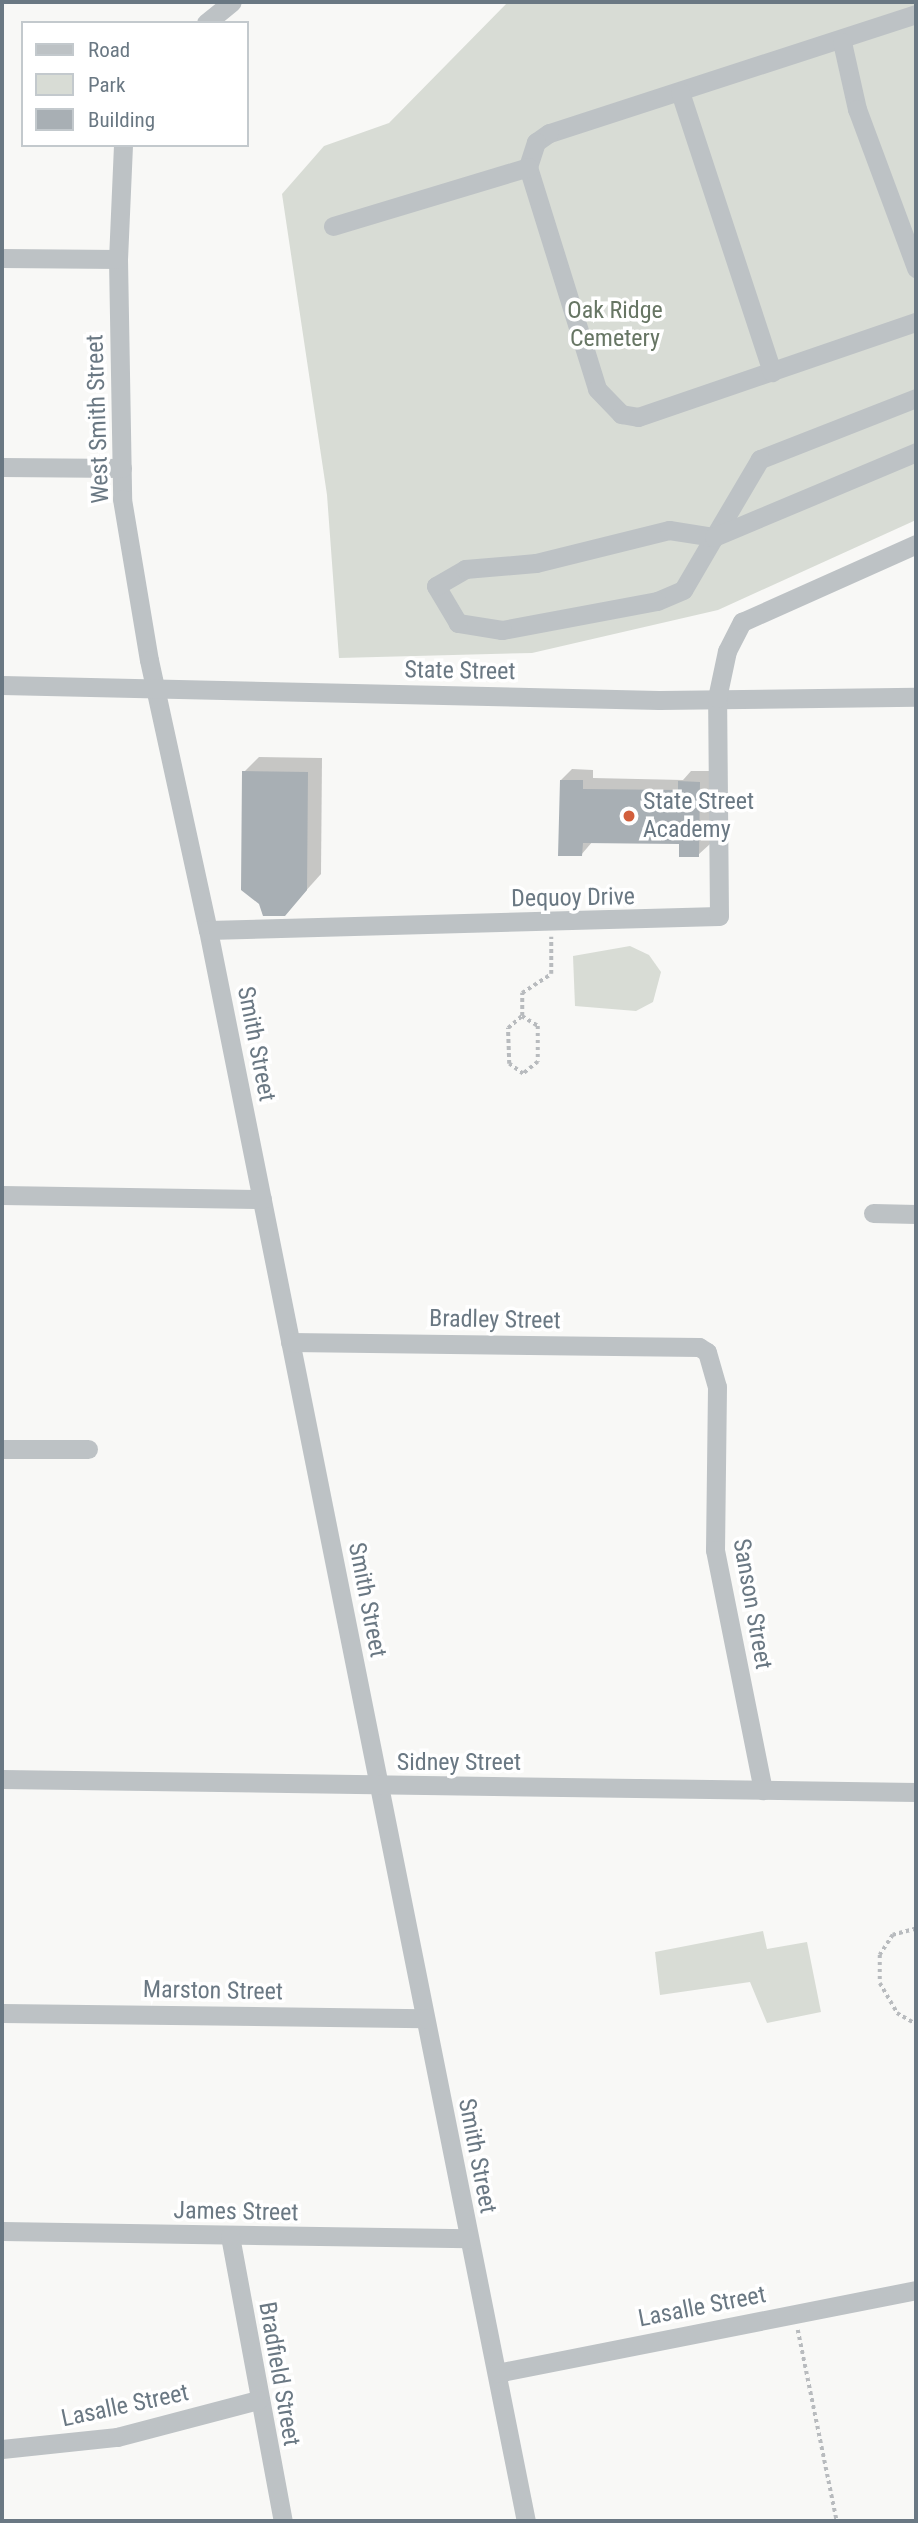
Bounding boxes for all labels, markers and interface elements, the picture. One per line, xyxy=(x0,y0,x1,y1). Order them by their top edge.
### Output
legend xyxy=(21,21,248,147)
text: Road xyxy=(88,38,130,62)
text: Park xyxy=(88,73,125,97)
text: Building xyxy=(88,108,155,132)
park label: Oak Ridge Cemetery xyxy=(567,297,663,353)
street label: West Smith Street xyxy=(81,334,115,504)
street label: State Street xyxy=(404,656,516,686)
place label: State Street Academy xyxy=(643,788,754,844)
marker: State Street Academy xyxy=(621,808,637,824)
street label: Dequoy Drive xyxy=(511,883,635,913)
street label: Smith Street xyxy=(231,984,281,1104)
street label: Bradley Street xyxy=(429,1304,561,1336)
street label: Sanson Street xyxy=(726,1537,778,1671)
street label: Smith Street xyxy=(342,1540,392,1660)
street label: Sidney Street xyxy=(397,1749,521,1777)
street label: Marston Street xyxy=(143,1975,283,2007)
street label: Smith Street xyxy=(452,2096,502,2216)
street label: James Street xyxy=(173,2197,299,2227)
street label: Lasalle Street xyxy=(636,2281,768,2333)
street label: Bradfield Street xyxy=(252,2300,306,2448)
street label: Lasalle Street xyxy=(59,2378,191,2434)

